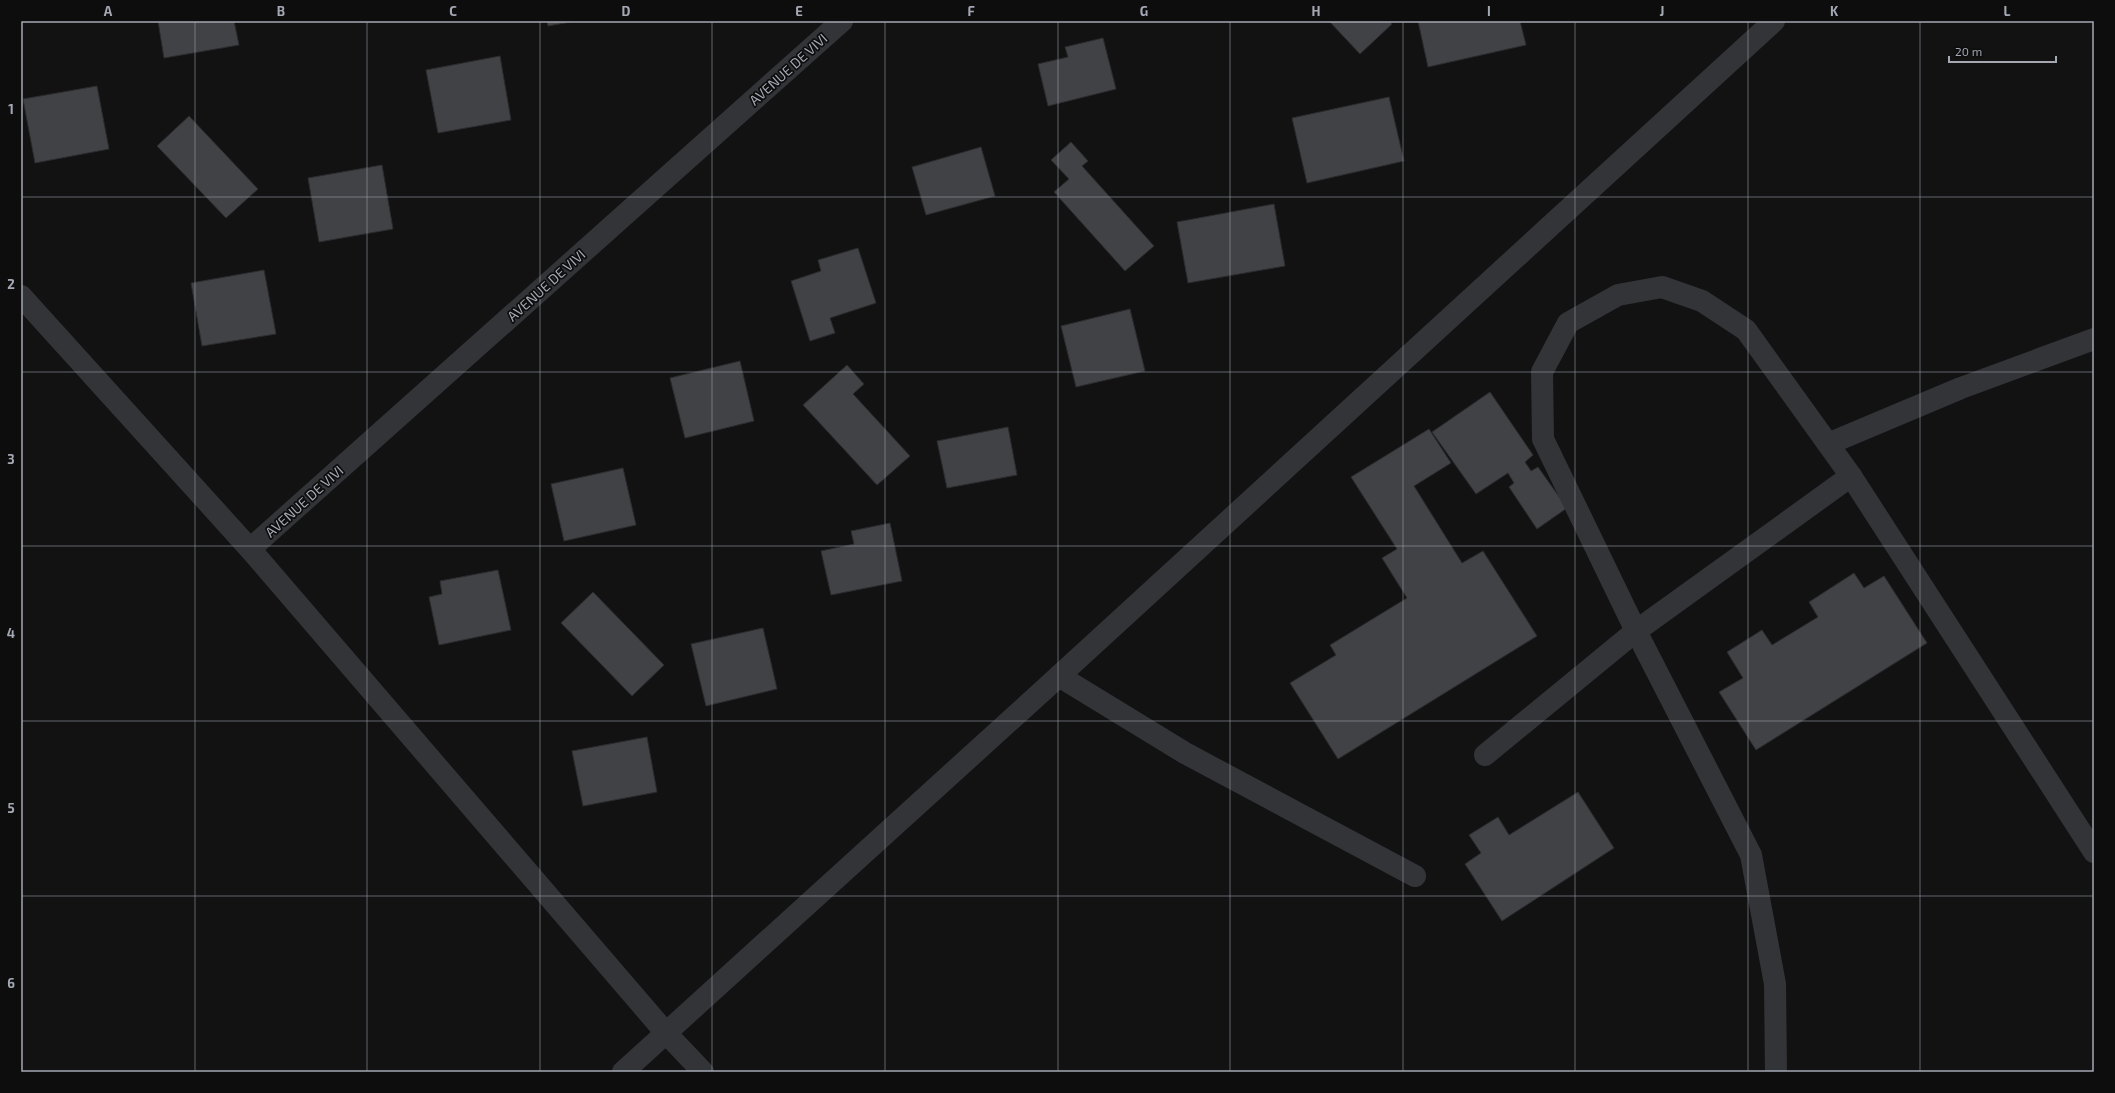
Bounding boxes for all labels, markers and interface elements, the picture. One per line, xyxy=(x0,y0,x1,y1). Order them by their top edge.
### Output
text: A xyxy=(104,3,113,19)
text: B xyxy=(277,3,285,19)
text: C xyxy=(449,3,457,19)
text: D xyxy=(622,3,631,19)
text: E xyxy=(795,3,803,19)
text: F xyxy=(967,3,975,19)
text: G xyxy=(1140,3,1148,19)
text: H xyxy=(1312,3,1321,19)
text: I xyxy=(1487,3,1491,19)
text: J xyxy=(1660,3,1664,19)
text: K xyxy=(1830,3,1839,19)
text: L xyxy=(2004,3,2011,19)
street label: AVENUE DE VIVI xyxy=(745,30,831,108)
scale bar xyxy=(1949,38,2056,64)
text: 20 m xyxy=(1955,44,1982,58)
text: 1 xyxy=(8,101,14,117)
street label: AVENUE DE VIVI xyxy=(503,246,589,324)
text: 2 xyxy=(7,276,15,292)
text: 3 xyxy=(7,451,15,467)
street label: AVENUE DE VIVI xyxy=(261,462,347,540)
text: 4 xyxy=(7,625,15,641)
text: 5 xyxy=(7,800,15,816)
text: 6 xyxy=(7,975,15,991)

